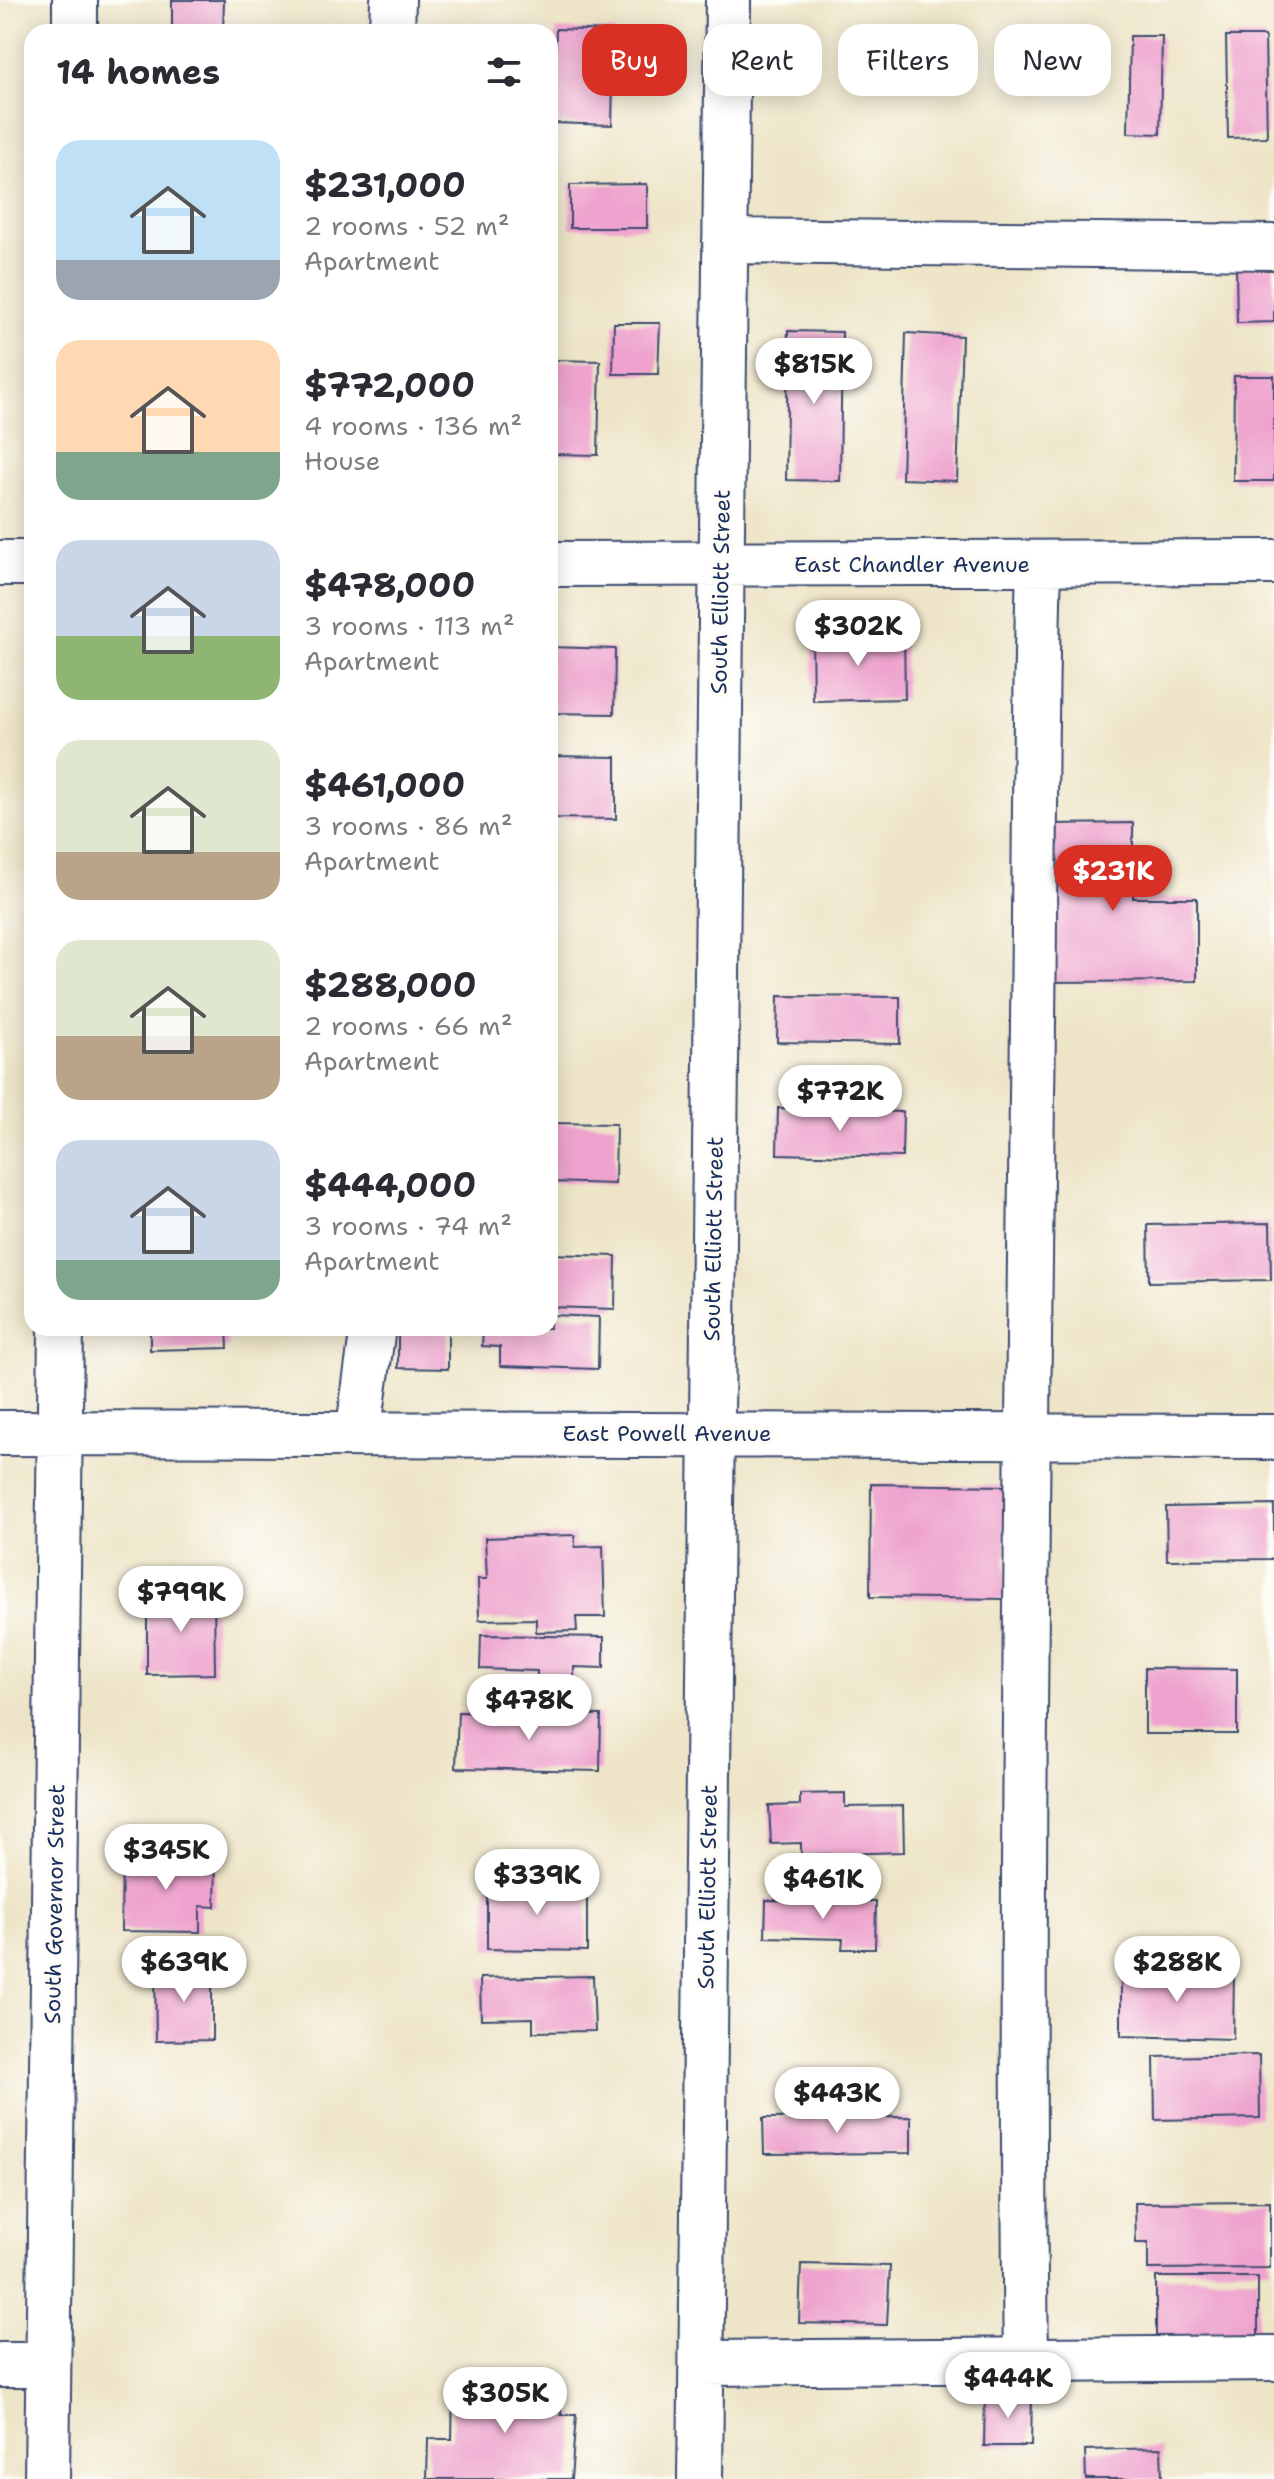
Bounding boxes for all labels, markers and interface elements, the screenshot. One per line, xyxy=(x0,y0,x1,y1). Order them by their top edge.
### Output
chip: Buy xyxy=(582,24,687,96)
chip: Rent xyxy=(703,24,822,96)
chip: Filters xyxy=(838,24,978,96)
chip: New xyxy=(994,24,1111,96)
text: 14 homes xyxy=(56,49,220,95)
icon: filters xyxy=(482,50,526,94)
text: $231,000 xyxy=(304,162,466,208)
icon: home xyxy=(120,172,216,268)
text: 2 rooms · 52 m² xyxy=(304,208,510,243)
text: Apartment xyxy=(304,243,440,278)
pin: $815K xyxy=(758,338,870,406)
text: $815K xyxy=(773,346,855,381)
text: $772,000 xyxy=(304,362,475,408)
icon: home xyxy=(120,372,216,468)
text: 4 rooms · 136 m² xyxy=(304,408,522,443)
text: House xyxy=(304,443,380,478)
street label: South Elliott Street xyxy=(704,489,737,695)
street label: East Chandler Avenue xyxy=(794,550,1030,579)
text: $478,000 xyxy=(304,562,475,608)
icon: home xyxy=(120,572,216,668)
pin: $302K xyxy=(802,600,914,668)
text: 3 rooms · 113 m² xyxy=(304,608,515,643)
text: $302K xyxy=(814,608,902,643)
text: Apartment xyxy=(304,643,440,678)
text: $461,000 xyxy=(304,762,465,808)
icon: home xyxy=(120,772,216,868)
text: 3 rooms · 86 m² xyxy=(304,808,513,843)
text: Apartment xyxy=(304,843,440,878)
pin: $231K xyxy=(1057,845,1169,913)
text: $231K xyxy=(1072,853,1154,888)
text: $288,000 xyxy=(304,962,477,1008)
icon: home xyxy=(120,972,216,1068)
text: 2 rooms · 66 m² xyxy=(304,1008,513,1043)
text: Apartment xyxy=(304,1043,440,1078)
pin: $772K xyxy=(784,1065,896,1133)
text: $772K xyxy=(796,1073,884,1108)
street label: South Elliott Street xyxy=(697,1136,730,1342)
text: $444,000 xyxy=(304,1162,476,1208)
icon: home xyxy=(120,1172,216,1268)
text: 3 rooms · 74 m² xyxy=(304,1208,512,1243)
text: Apartment xyxy=(304,1243,440,1278)
street label: East Powell Avenue xyxy=(562,1419,772,1448)
pin: $799K xyxy=(125,1566,237,1634)
text: $799K xyxy=(136,1574,226,1609)
pin: $478K xyxy=(473,1674,585,1742)
text: $478K xyxy=(485,1682,573,1717)
street label: South Governor Street xyxy=(38,1784,71,2024)
street label: South Elliott Street xyxy=(691,1784,724,1990)
pin: $345K xyxy=(110,1824,222,1892)
text: $345K xyxy=(122,1832,210,1867)
pin: $339K xyxy=(481,1849,593,1917)
pin: $461K xyxy=(767,1853,879,1921)
text: $339K xyxy=(493,1857,581,1892)
text: $461K xyxy=(782,1861,864,1896)
pin: $639K xyxy=(128,1936,240,2004)
pin: $288K xyxy=(1121,1936,1233,2004)
text: $639K xyxy=(140,1944,228,1979)
text: $288K xyxy=(1132,1944,1222,1979)
pin: $443K xyxy=(781,2067,893,2135)
text: $443K xyxy=(793,2075,881,2110)
pin: $444K xyxy=(952,2352,1064,2420)
text: $444K xyxy=(963,2360,1053,2395)
pin: $305K xyxy=(449,2367,561,2435)
text: $305K xyxy=(461,2375,549,2410)

